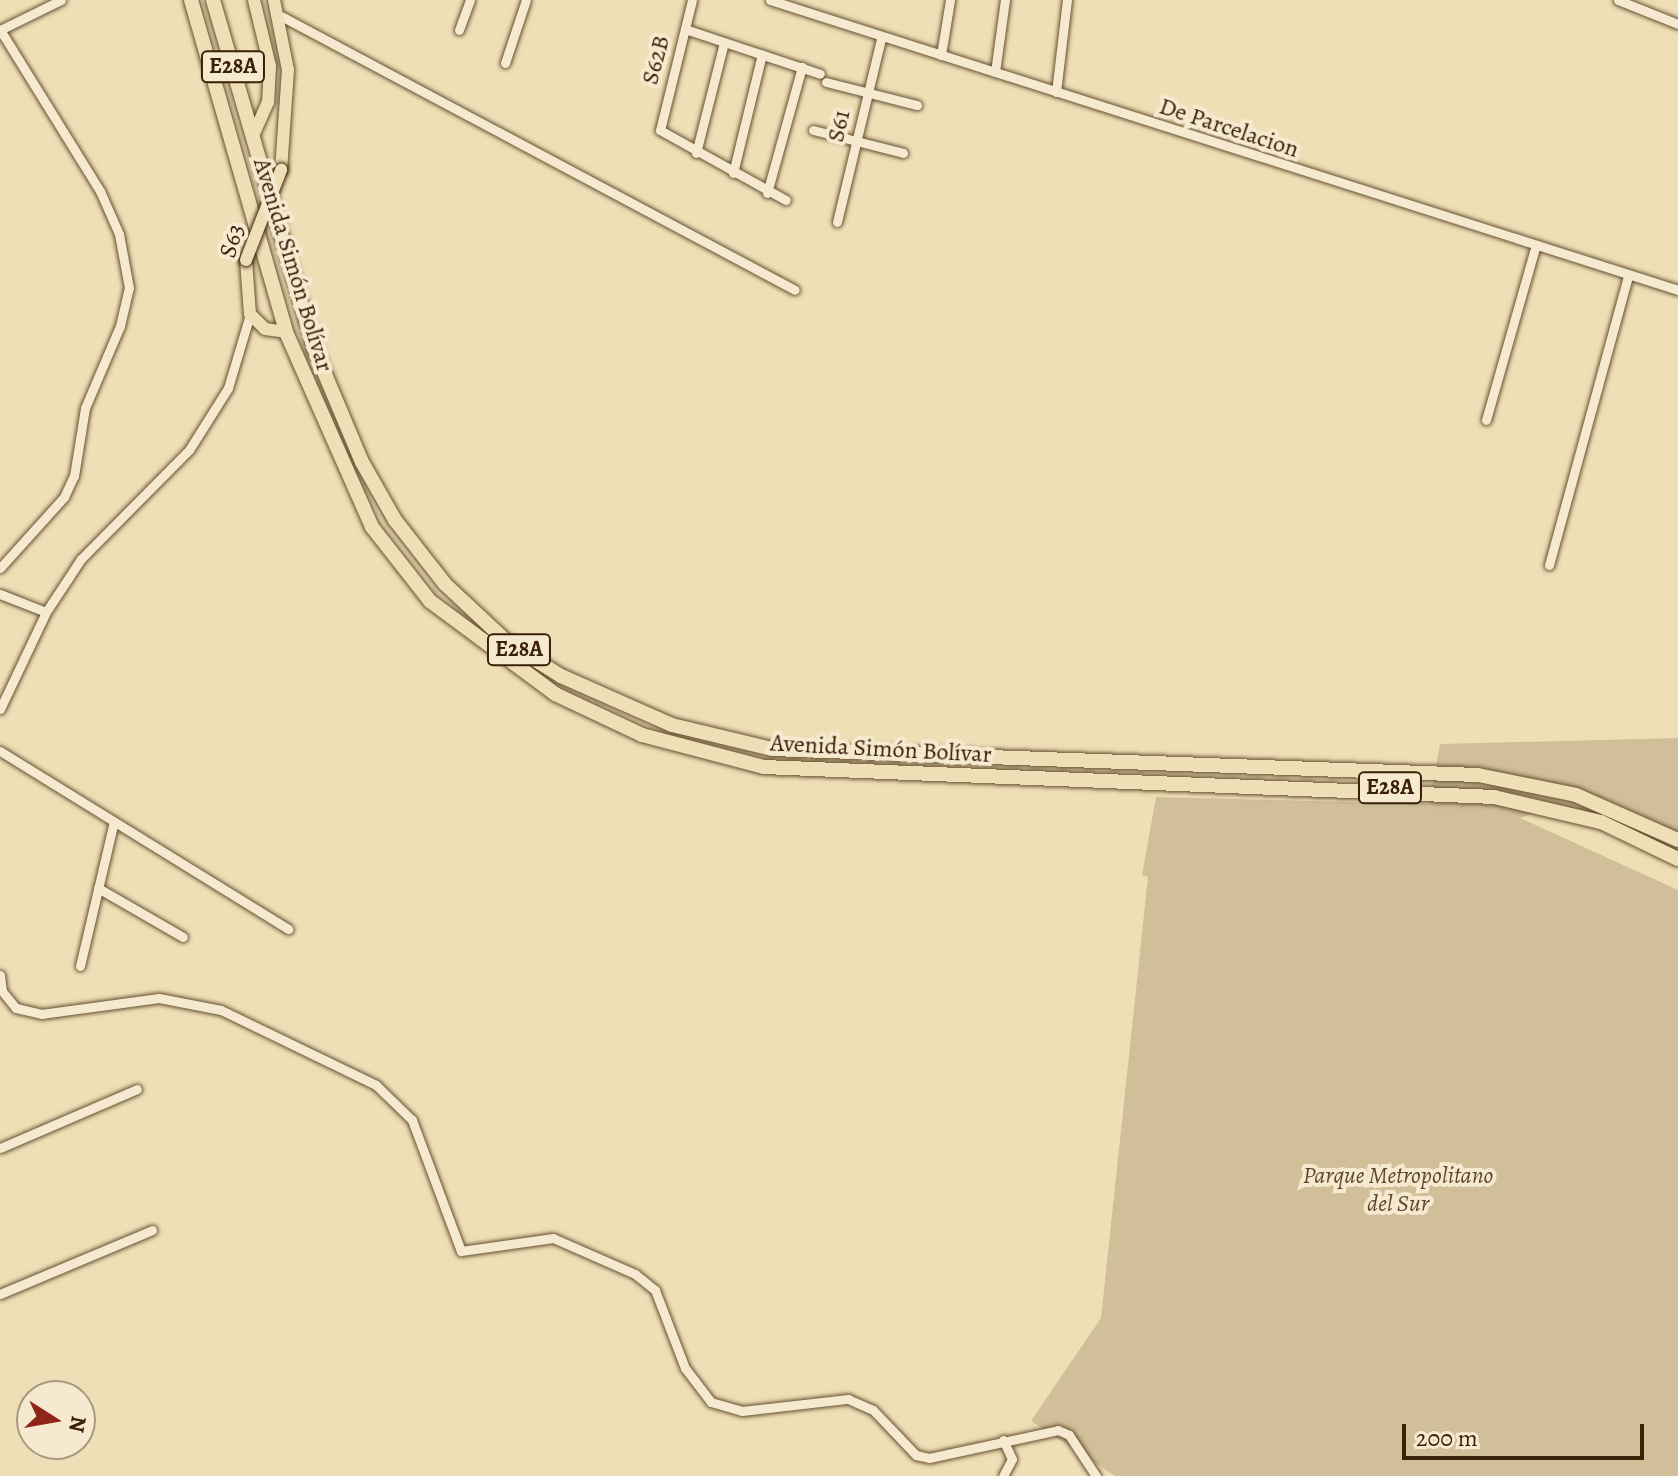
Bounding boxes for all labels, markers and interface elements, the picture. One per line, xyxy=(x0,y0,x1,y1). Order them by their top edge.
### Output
street label: S62B xyxy=(636,32,676,88)
road number: E28A xyxy=(199,49,267,85)
street label: De Parcelacion xyxy=(1156,92,1302,164)
street label: S61 xyxy=(821,107,857,145)
street label: Avenida Simón Bolívar xyxy=(247,155,339,375)
street label: S63 xyxy=(213,221,251,261)
road number: E28A xyxy=(485,632,553,668)
street label: Avenida Simón Bolívar xyxy=(770,729,992,769)
road number: E28A xyxy=(1356,770,1424,806)
park label: Parque Metropolitano del Sur xyxy=(1303,1162,1493,1218)
north arrow xyxy=(16,1380,96,1460)
scale bar xyxy=(1406,1408,1648,1458)
text: N xyxy=(61,1413,94,1435)
text: 200 m xyxy=(1416,1422,1478,1454)

